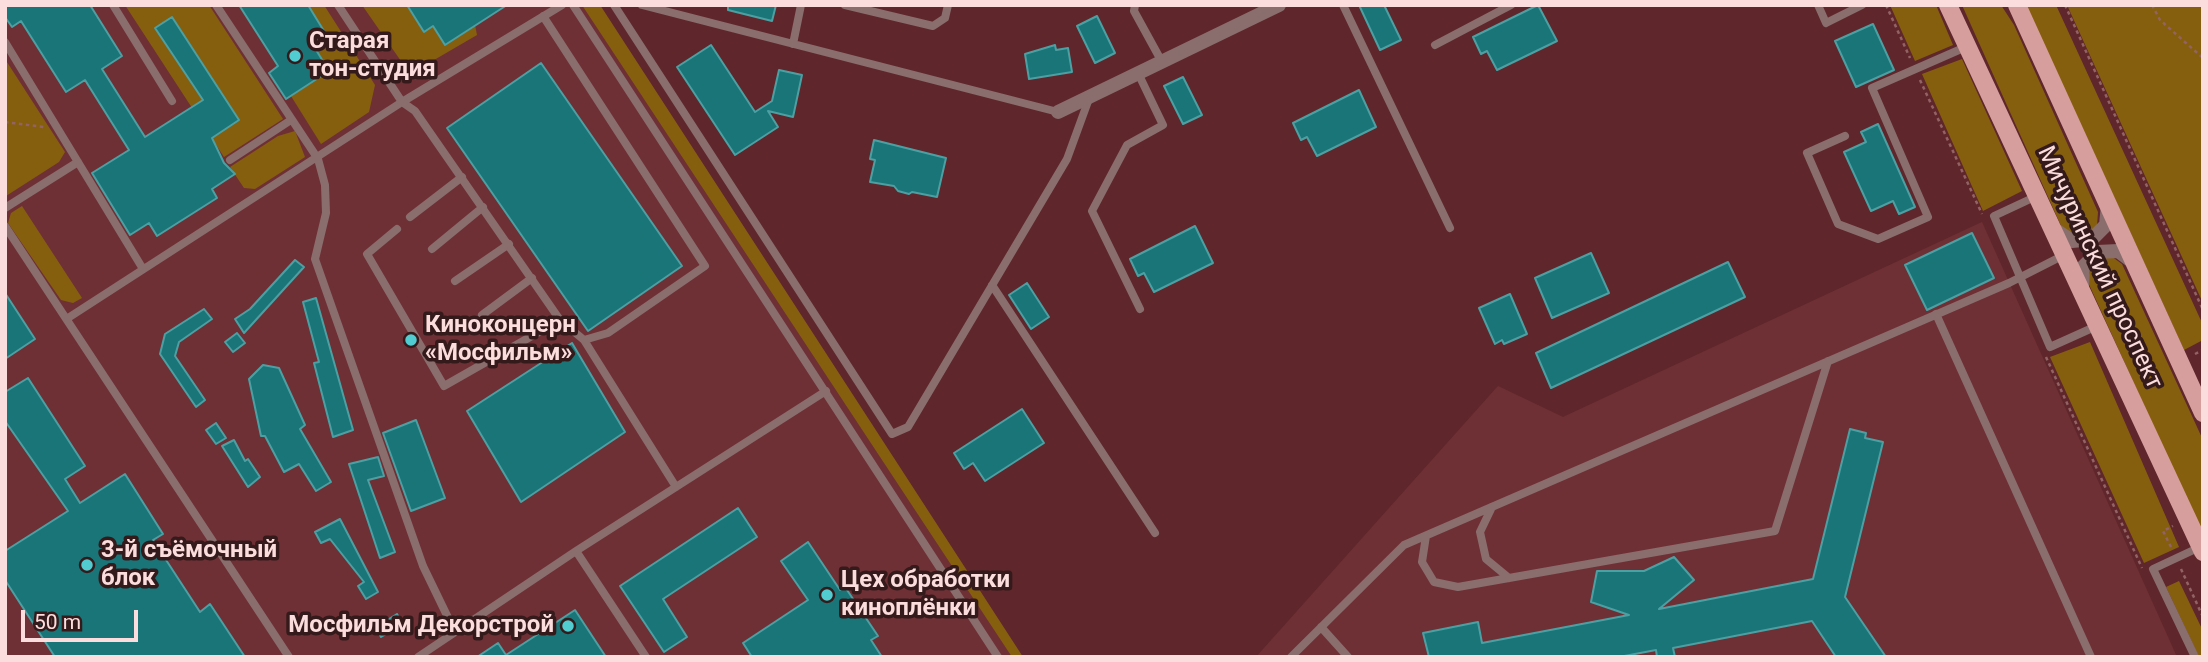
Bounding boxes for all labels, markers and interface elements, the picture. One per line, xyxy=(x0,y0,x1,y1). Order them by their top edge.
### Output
place label: Старая тон-студия xyxy=(309,28,436,84)
marker: Старая тон-студия xyxy=(287,48,303,64)
street label: Мичуринский проспект xyxy=(2030,142,2168,394)
place label: Киноконцерн «Мосфильм» xyxy=(425,312,576,368)
marker: Киноконцерн «Мосфильм» xyxy=(403,332,419,348)
place label: 3-й съёмочный блок xyxy=(101,537,277,593)
marker: 3-й съёмочный блок xyxy=(79,557,95,573)
place label: Цех обработки киноплёнки xyxy=(841,567,1010,623)
marker: Цех обработки киноплёнки xyxy=(819,587,835,603)
scale bar xyxy=(24,596,142,640)
text: 50 m xyxy=(34,610,81,634)
place label: Мосфильм Декорстрой xyxy=(288,612,554,640)
marker: Мосфильм Декорстрой xyxy=(560,618,576,634)

